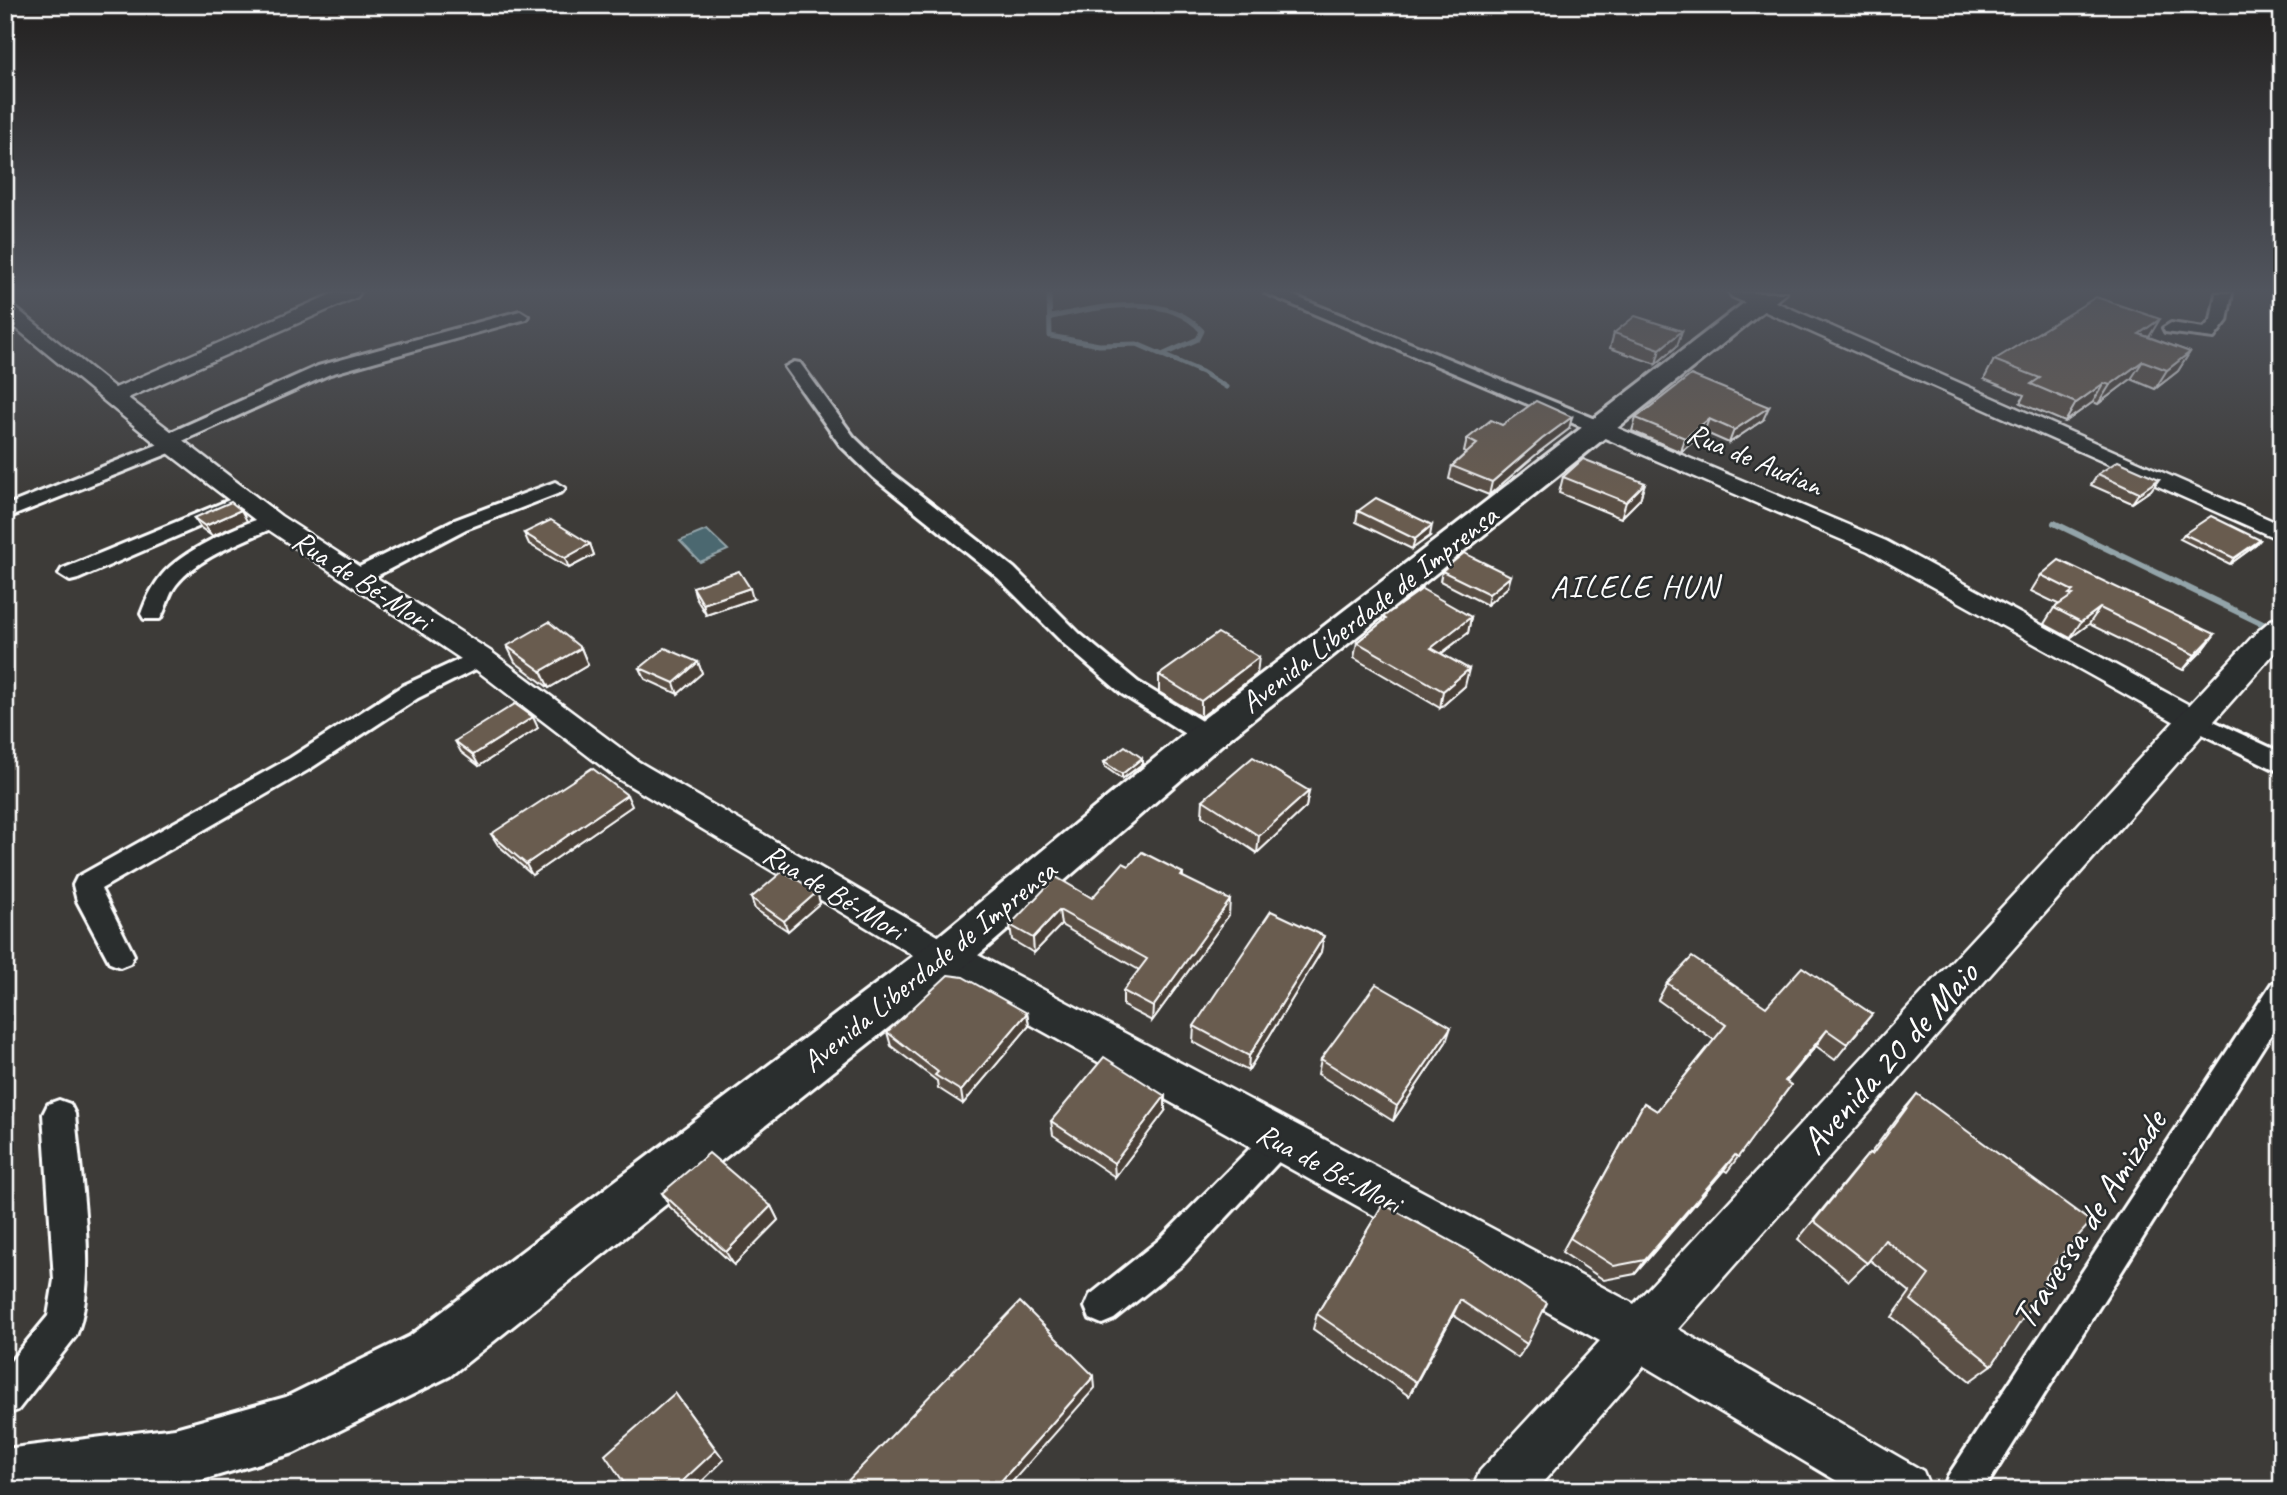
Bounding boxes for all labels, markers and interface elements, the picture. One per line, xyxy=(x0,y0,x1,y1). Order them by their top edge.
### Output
street label: Rua de Audian xyxy=(1682,413,1830,505)
street label: Avenida Liberdade de Imprensa xyxy=(1233,495,1507,721)
street label: Rua de Bé-Mori xyxy=(285,521,441,641)
district label: AILELE HUN xyxy=(1550,566,1723,607)
street label: Rua de Bé-Mori xyxy=(756,835,914,951)
street label: Avenida Liberdade de Imprensa xyxy=(794,850,1065,1080)
street label: Avenida 20 de Maio xyxy=(1790,949,1990,1164)
street label: Travessa de Amizade xyxy=(2000,1098,2178,1338)
street label: Rua de Bé-Mori xyxy=(1250,1114,1411,1223)

